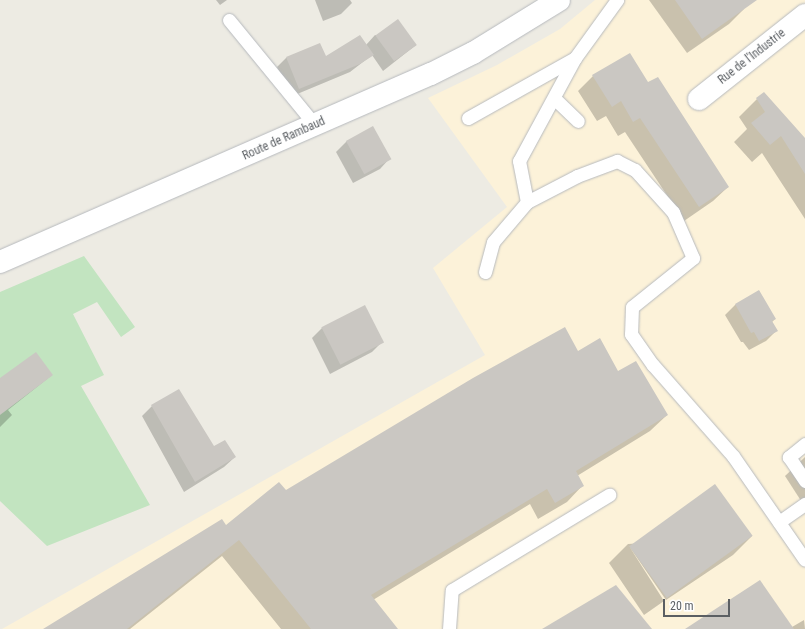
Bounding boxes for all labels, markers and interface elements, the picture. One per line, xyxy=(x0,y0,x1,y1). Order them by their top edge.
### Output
street label: Rue de l'Industrie xyxy=(716,26,788,88)
street label: Route de Rambaud xyxy=(240,114,328,164)
scale bar xyxy=(665,591,732,617)
text: 20 m xyxy=(670,599,694,613)

